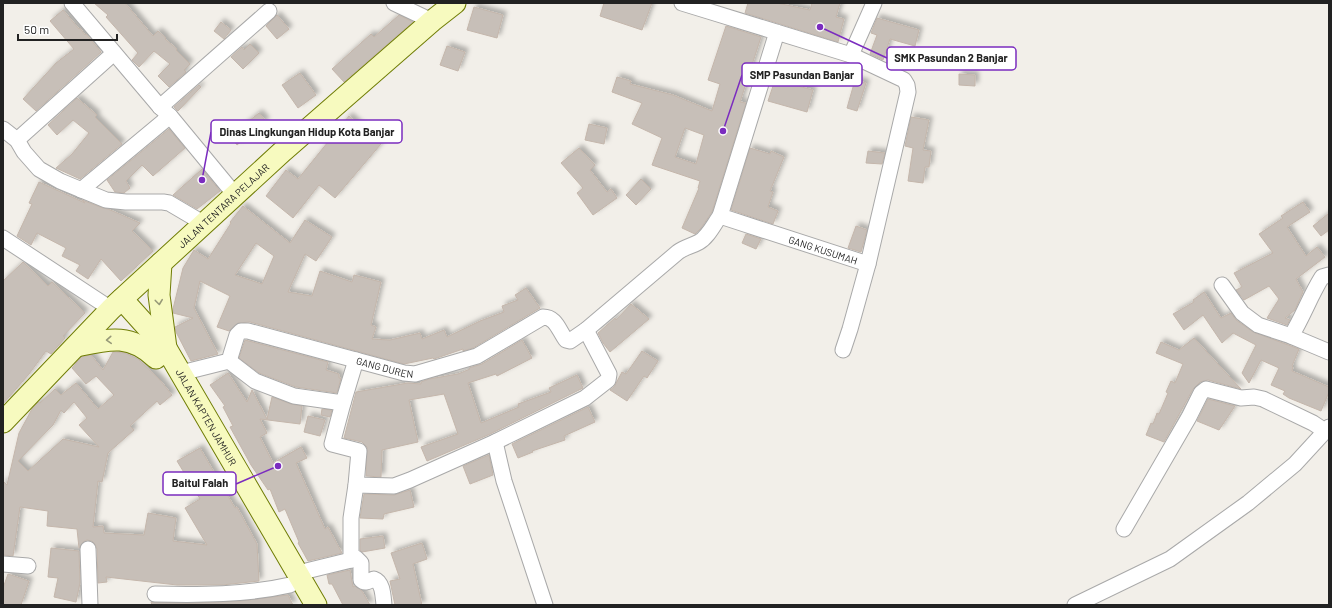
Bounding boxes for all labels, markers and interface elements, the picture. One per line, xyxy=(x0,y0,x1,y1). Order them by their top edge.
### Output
scale bar xyxy=(18,16,117,42)
text: 50 m xyxy=(24,22,49,36)
callout: SMK Pasundan 2 Banjar xyxy=(887,47,1016,70)
text: SMK Pasundan 2 Banjar xyxy=(894,51,1008,64)
callout: SMP Pasundan Banjar xyxy=(742,63,862,86)
text: SMP Pasundan Banjar xyxy=(750,68,855,81)
callout: Dinas Lingkungan Hidup Kota Banjar xyxy=(211,120,402,143)
text: Dinas Lingkungan Hidup Kota Banjar xyxy=(220,125,395,138)
street label: JALAN TENTARA PELAJAR xyxy=(175,161,271,250)
street label: GANG KUSUMAH xyxy=(787,233,859,267)
one-way arrow xyxy=(155,299,164,305)
one-way arrow xyxy=(106,335,112,344)
street label: GANG DUREN xyxy=(355,354,414,380)
street label: JALAN KAPTEN JAMHUR xyxy=(174,367,239,468)
callout: Baitul Falah xyxy=(163,472,236,495)
text: Baitul Falah xyxy=(172,476,228,489)

